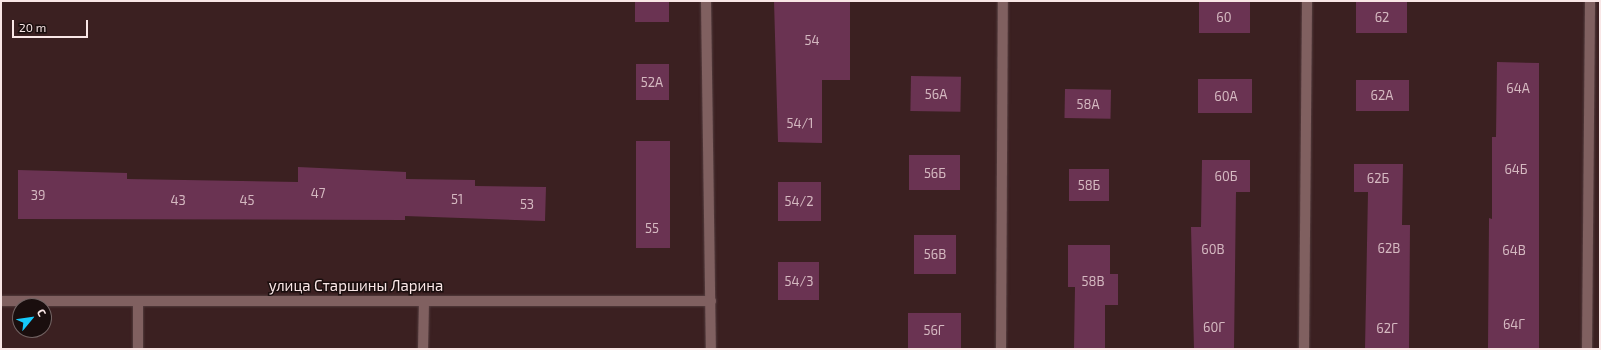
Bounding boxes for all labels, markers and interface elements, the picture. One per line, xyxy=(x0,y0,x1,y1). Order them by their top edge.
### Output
house number: 60 xyxy=(1216,9,1232,25)
house number: 62 xyxy=(1375,9,1389,25)
scale bar xyxy=(14,12,90,38)
text: 20 m xyxy=(19,20,46,34)
house number: 54 xyxy=(805,32,819,48)
house number: 52А xyxy=(641,74,663,90)
house number: 64А xyxy=(1506,80,1530,96)
house number: 56А xyxy=(925,86,947,102)
house number: 62А xyxy=(1371,87,1393,103)
house number: 60А xyxy=(1214,88,1238,104)
house number: 58А xyxy=(1077,96,1099,112)
house number: 54/1 xyxy=(787,115,813,131)
house number: 64Б xyxy=(1504,161,1528,177)
house number: 56Б xyxy=(924,165,946,181)
house number: 60Б xyxy=(1214,168,1238,184)
house number: 62Б xyxy=(1367,170,1389,186)
house number: 58Б xyxy=(1078,177,1100,193)
house number: 47 xyxy=(311,185,325,201)
house number: 39 xyxy=(31,187,45,203)
house number: 51 xyxy=(451,191,463,207)
house number: 43 xyxy=(170,192,186,208)
house number: 45 xyxy=(240,192,254,208)
house number: 54/2 xyxy=(785,193,813,209)
house number: 53 xyxy=(520,196,534,212)
house number: 55 xyxy=(645,220,659,236)
house number: 62В xyxy=(1378,240,1400,256)
house number: 60В xyxy=(1201,241,1225,257)
house number: 64В xyxy=(1502,242,1526,258)
house number: 56В xyxy=(924,246,946,262)
house number: 54/3 xyxy=(785,273,813,289)
house number: 58В xyxy=(1082,273,1104,289)
street label: улица Старшины Ларина xyxy=(269,277,443,295)
north arrow xyxy=(12,298,52,338)
text: С xyxy=(35,306,49,318)
house number: 64Г xyxy=(1503,316,1525,332)
house number: 60Г xyxy=(1203,319,1225,335)
house number: 62Г xyxy=(1376,320,1398,336)
house number: 56Г xyxy=(923,322,945,338)

